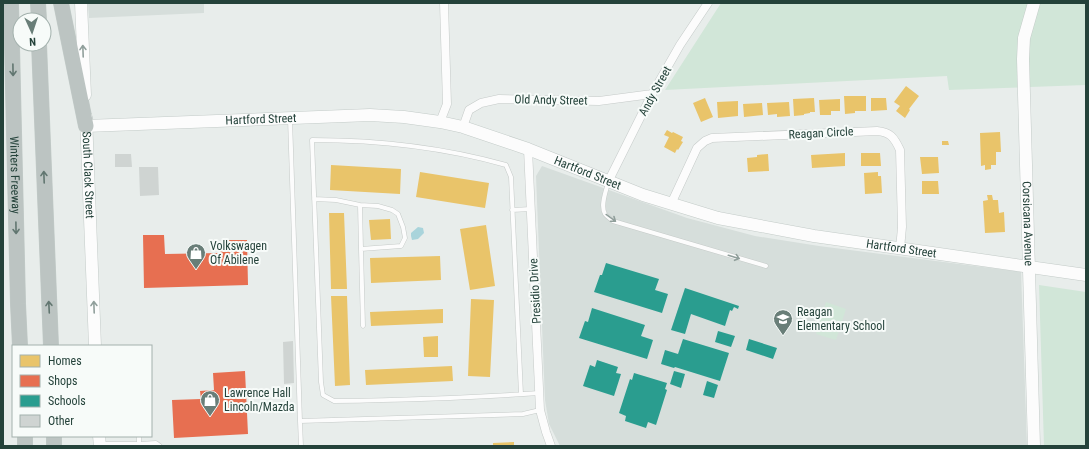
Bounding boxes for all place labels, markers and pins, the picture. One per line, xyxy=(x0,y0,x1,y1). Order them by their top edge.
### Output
place label: Volkswagen Of Abilene xyxy=(210,239,267,267)
shop icon: Volkswagen Of Abilene xyxy=(185,242,207,270)
place label: Reagan Elementary School xyxy=(797,305,885,333)
school or university icon: Reagan Elementary School xyxy=(772,308,794,336)
place label: Lawrence Hall Lincoln/Mazda xyxy=(224,386,295,414)
shop icon: Lawrence Hall Lincoln/Mazda xyxy=(199,389,221,417)

